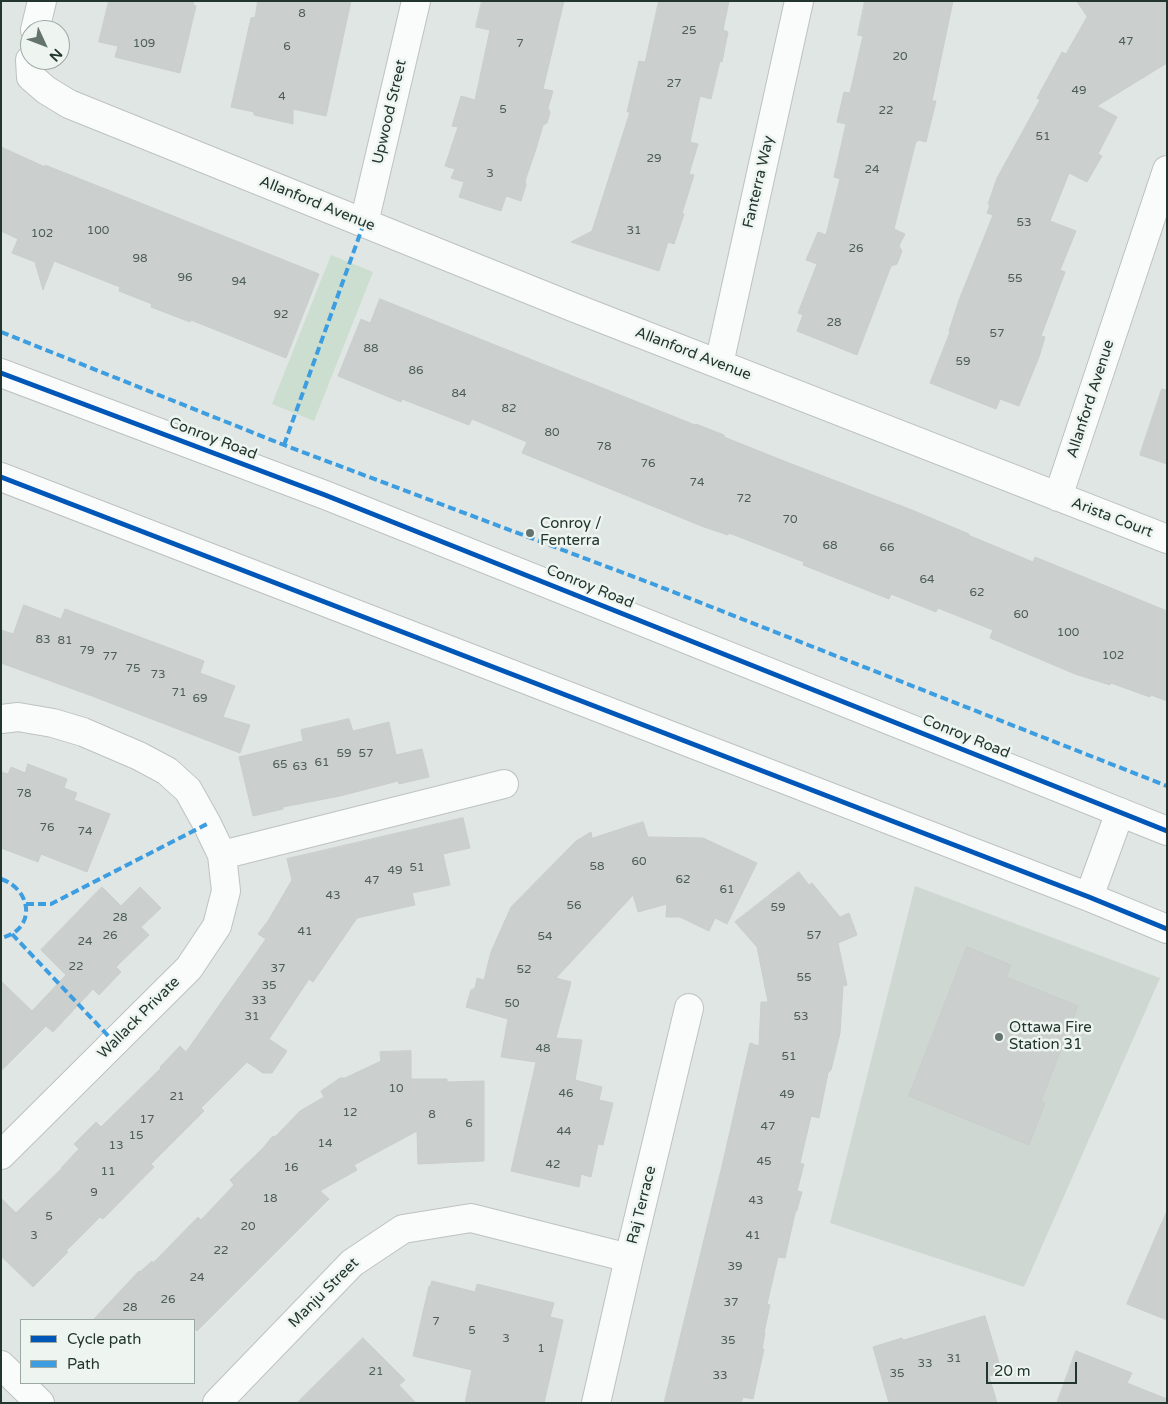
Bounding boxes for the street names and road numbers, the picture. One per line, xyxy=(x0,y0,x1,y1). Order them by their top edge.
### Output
street label: Upwood Street xyxy=(369,58,411,166)
street label: Fanterra Way xyxy=(740,134,778,230)
street label: Allanford Avenue xyxy=(257,173,377,235)
street label: Allanford Avenue xyxy=(632,324,754,384)
street label: Allanford Avenue xyxy=(1063,338,1119,460)
street label: Conroy Road xyxy=(167,414,259,464)
street label: Arista Court xyxy=(1069,494,1155,542)
street label: Conroy Road xyxy=(544,561,636,613)
street label: Conroy Road xyxy=(920,711,1012,763)
street label: Wallack Private xyxy=(94,973,184,1063)
street label: Raj Terrace xyxy=(624,1164,660,1246)
street label: Manju Street xyxy=(285,1254,363,1332)

